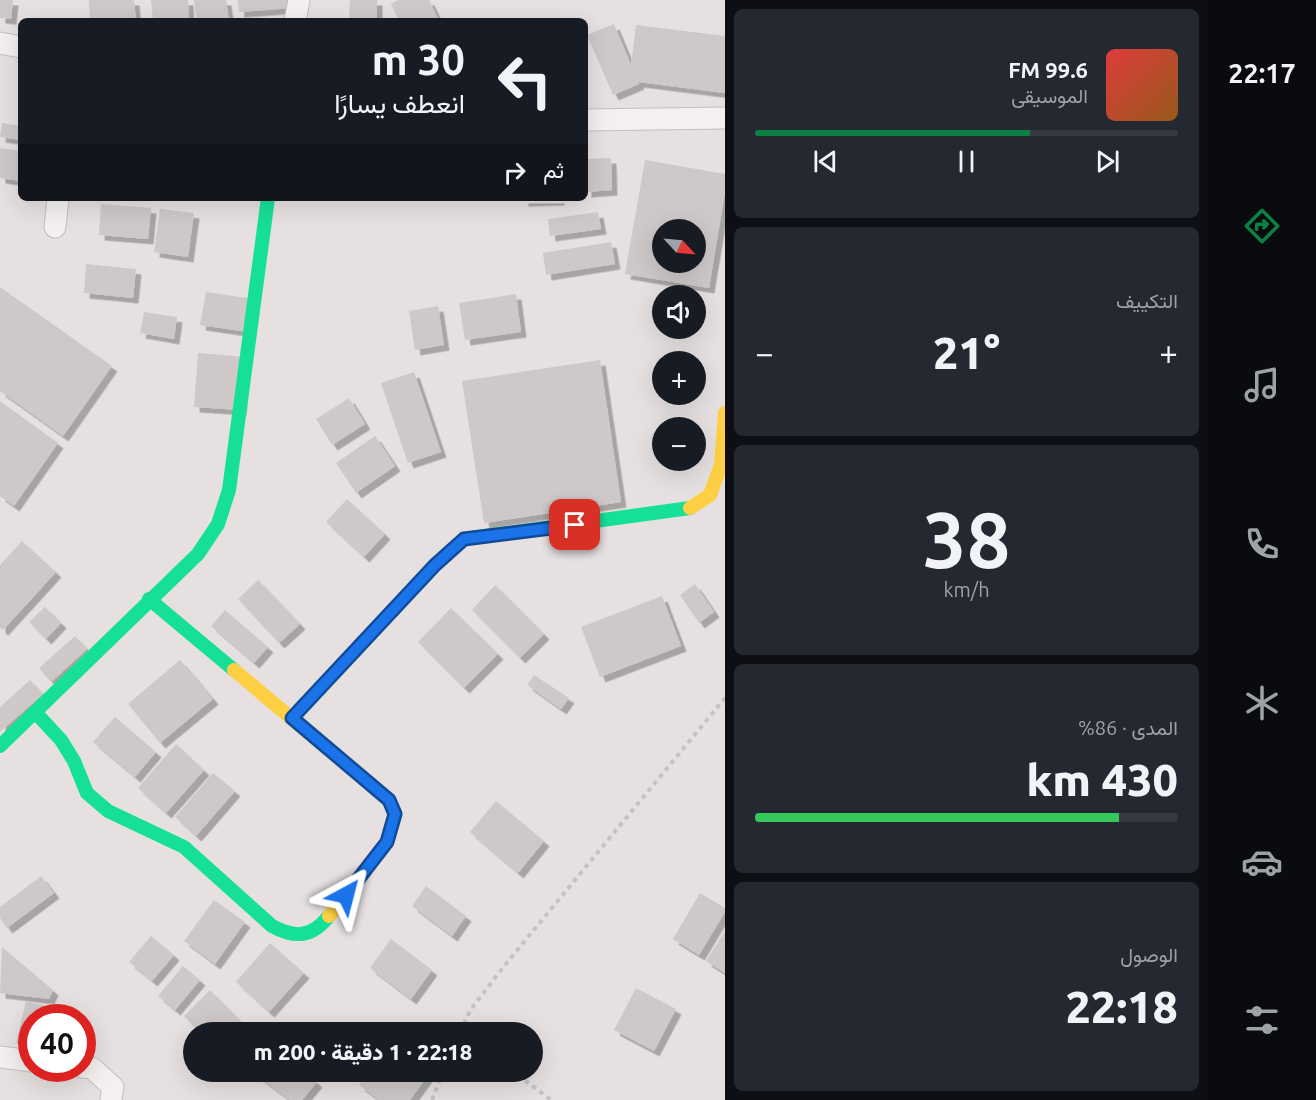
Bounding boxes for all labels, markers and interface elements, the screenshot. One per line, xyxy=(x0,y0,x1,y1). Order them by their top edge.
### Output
text: 30 m xyxy=(371,36,465,83)
icon: left xyxy=(486,42,564,120)
text: 99.6 FM xyxy=(1008,57,1088,82)
text: 22:17 xyxy=(1228,58,1296,88)
text: الموسيقى xyxy=(1011,84,1088,107)
text: انعطف يسارًا xyxy=(334,88,465,118)
icon: previous xyxy=(809,145,842,178)
icon: pause xyxy=(950,145,983,178)
icon: next xyxy=(1091,145,1124,178)
icon: right xyxy=(498,156,531,189)
text: ثم xyxy=(543,157,564,182)
icon: directions xyxy=(1241,205,1283,247)
north arrow xyxy=(652,219,706,273)
map controls xyxy=(652,219,706,471)
button: sound xyxy=(652,285,706,339)
text: التكييف xyxy=(1116,289,1178,312)
text: 21° xyxy=(933,327,1000,378)
text: − xyxy=(755,334,774,371)
text: + xyxy=(1159,334,1178,371)
button: + xyxy=(652,351,706,405)
icon: music xyxy=(1241,364,1283,406)
button: − xyxy=(652,417,706,471)
text: 38 xyxy=(923,495,1011,583)
pin xyxy=(549,499,600,550)
icon: arrive xyxy=(558,508,591,541)
icon: phone xyxy=(1241,523,1283,565)
text: km/h xyxy=(943,578,990,601)
icon: climate xyxy=(1241,682,1283,724)
text: المدى · 86% xyxy=(1078,716,1178,739)
text: 430 km xyxy=(1026,754,1178,805)
icon: car xyxy=(1241,841,1283,883)
position arrow xyxy=(314,863,378,927)
text: الوصول xyxy=(1120,943,1178,966)
text: 22:18 xyxy=(1065,981,1178,1032)
icon: filters xyxy=(1241,999,1283,1041)
speed limit sign: 40 xyxy=(18,1004,96,1082)
text: 22:18 · 1 دقيقة · 200 m xyxy=(254,1039,472,1064)

